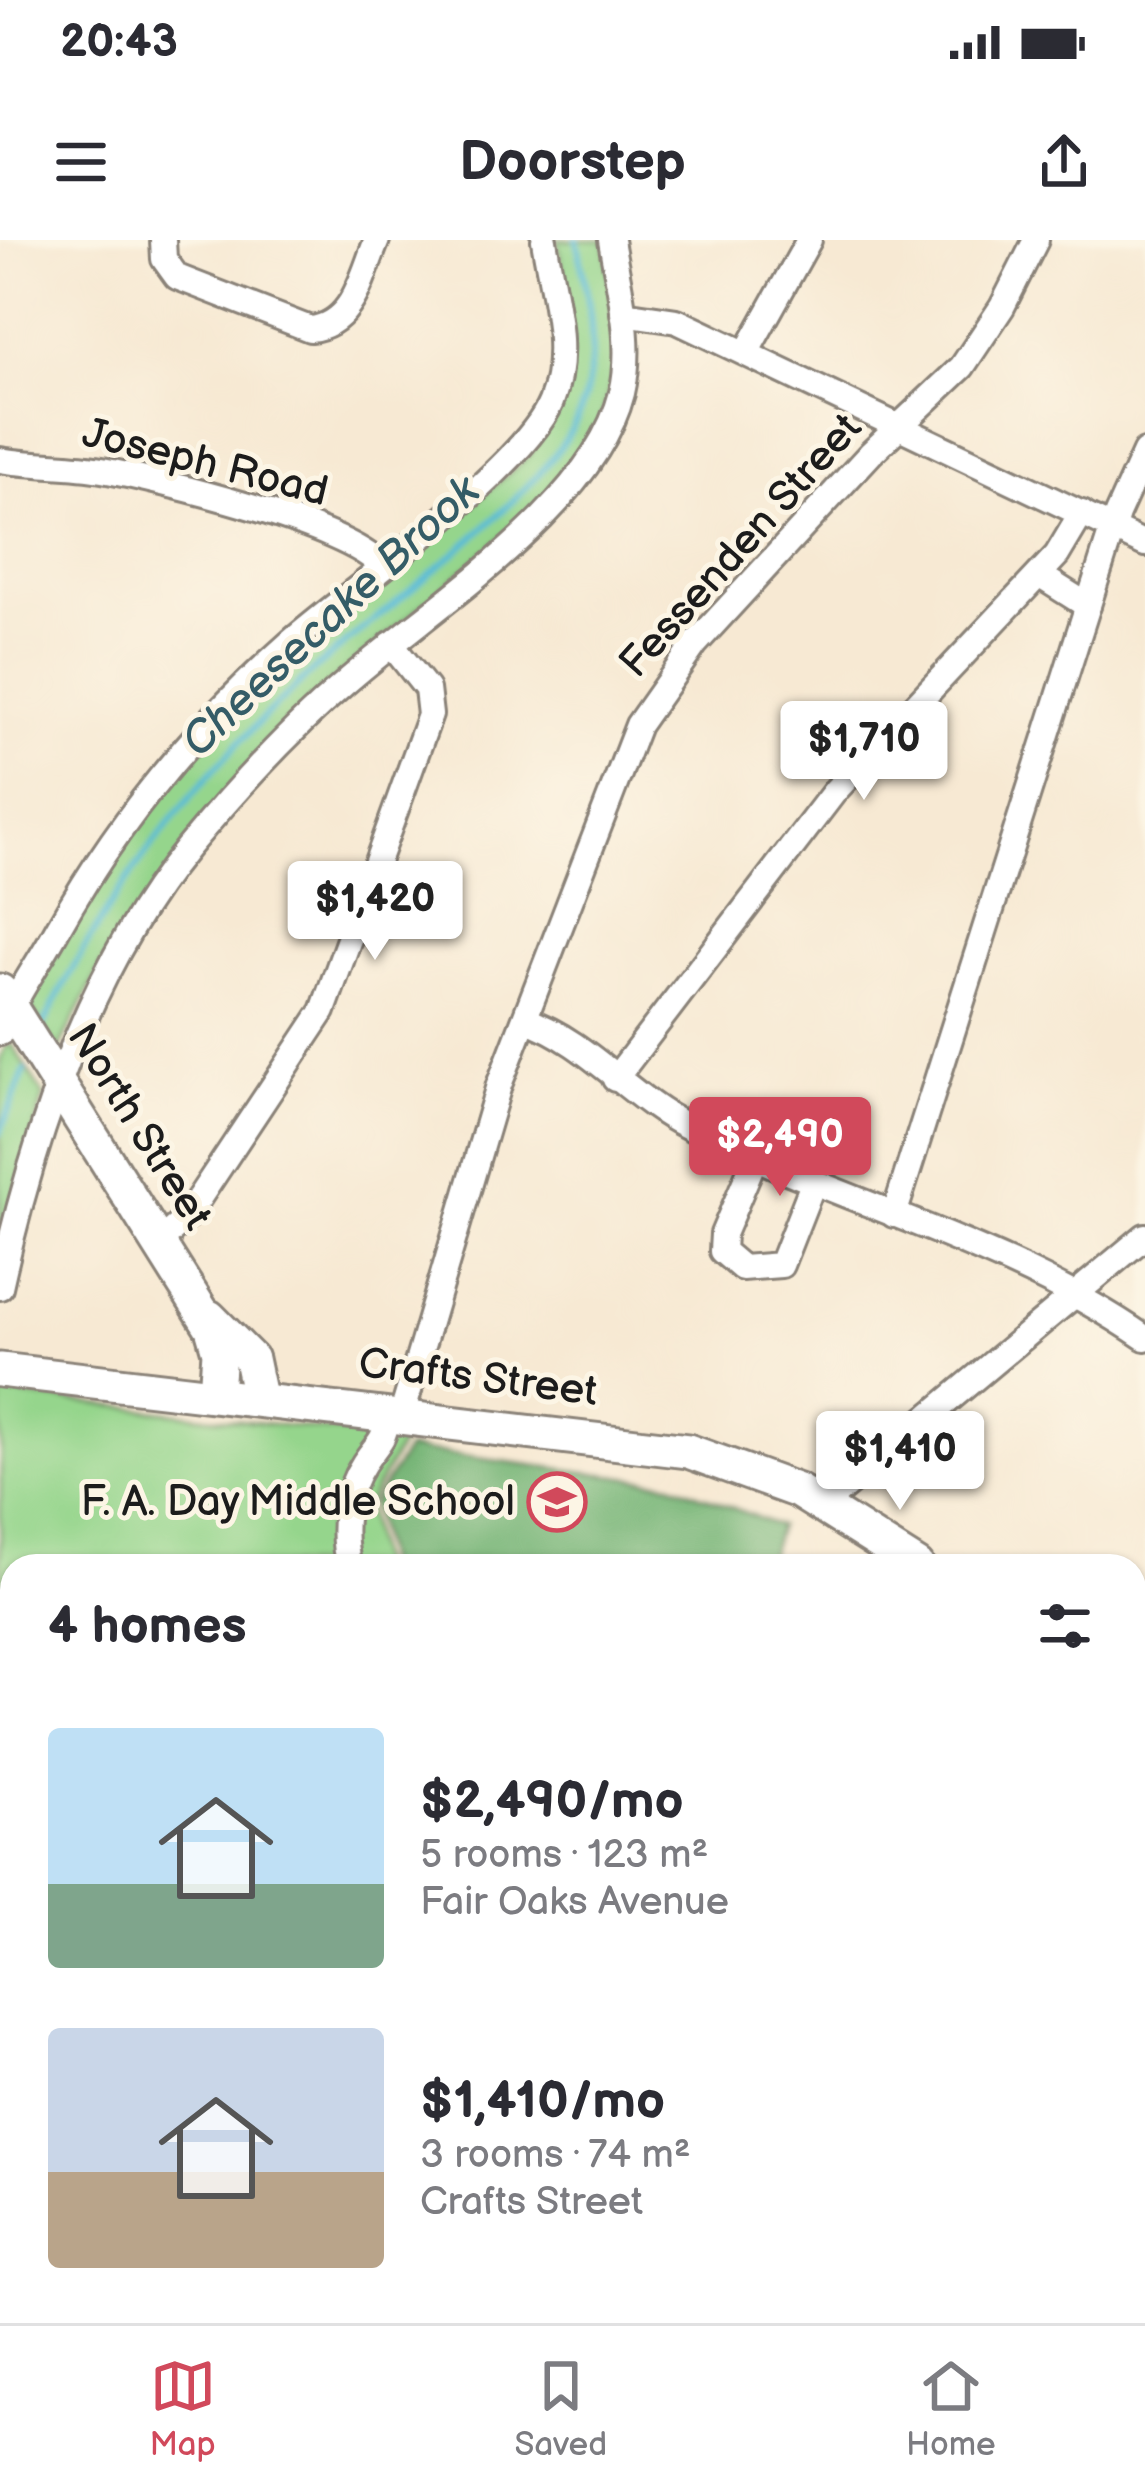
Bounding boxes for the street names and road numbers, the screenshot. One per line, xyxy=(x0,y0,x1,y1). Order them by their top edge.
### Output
street label: Fessenden Street xyxy=(609,404,873,688)
street label: Joseph Road xyxy=(77,408,333,518)
street label: North Street xyxy=(56,1015,222,1239)
street label: Crafts Street xyxy=(356,1338,600,1418)

